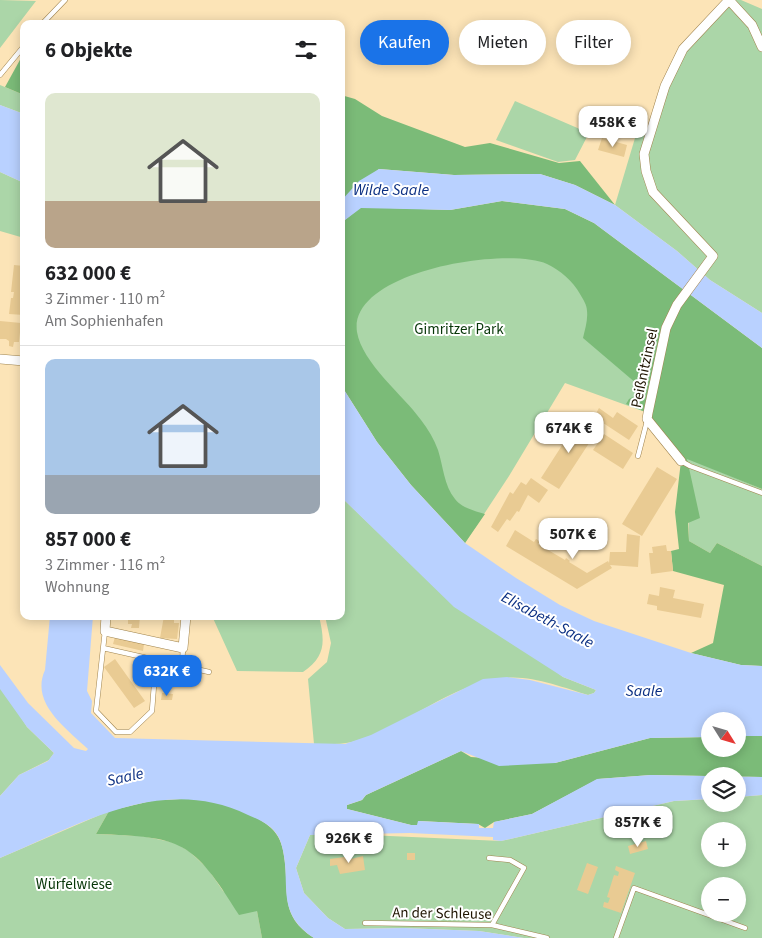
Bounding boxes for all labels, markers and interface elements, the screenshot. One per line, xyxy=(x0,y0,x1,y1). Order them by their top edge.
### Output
chip: Kaufen xyxy=(360,20,449,65)
chip: Mieten xyxy=(459,20,546,65)
chip: Filter xyxy=(556,20,631,65)
text: 6 Objekte xyxy=(45,35,133,65)
icon: filters xyxy=(292,36,320,64)
pin: 458K € xyxy=(572,106,654,148)
text: 458K € xyxy=(590,111,636,133)
icon: home xyxy=(138,126,228,216)
water label: Wilde Saale xyxy=(353,179,429,201)
text: 632 000 € xyxy=(45,258,131,288)
text: 3 Zimmer · 110 m² xyxy=(45,288,165,310)
text: Am Sophienhafen xyxy=(45,310,164,332)
park label: Gimritzer Park xyxy=(414,319,504,340)
street label: Peißnitzinsel xyxy=(626,326,663,410)
icon: home xyxy=(138,391,228,481)
pin: 674K € xyxy=(528,412,610,454)
text: 674K € xyxy=(546,417,592,439)
pin: 507K € xyxy=(532,518,614,560)
text: 507K € xyxy=(550,523,596,545)
text: 857 000 € xyxy=(45,524,131,554)
text: 3 Zimmer · 116 m² xyxy=(45,554,165,576)
text: Wohnung xyxy=(45,576,109,598)
water label: Elisabeth-Saale xyxy=(497,586,598,654)
pin: 632K € xyxy=(126,654,208,697)
text: 632K € xyxy=(144,660,190,682)
water label: Saale xyxy=(626,680,663,702)
north arrow xyxy=(701,712,746,758)
map controls xyxy=(701,712,746,922)
water label: Saale xyxy=(105,762,146,792)
button: layers xyxy=(701,767,746,812)
pin: 857K € xyxy=(597,806,679,848)
text: 857K € xyxy=(615,811,661,833)
pin: 926K € xyxy=(308,822,390,864)
button: + xyxy=(701,822,746,867)
text: 926K € xyxy=(326,827,372,849)
park label: Würfelwiese xyxy=(36,874,112,895)
button: − xyxy=(701,877,746,922)
street label: An der Schleuse xyxy=(392,902,492,925)

